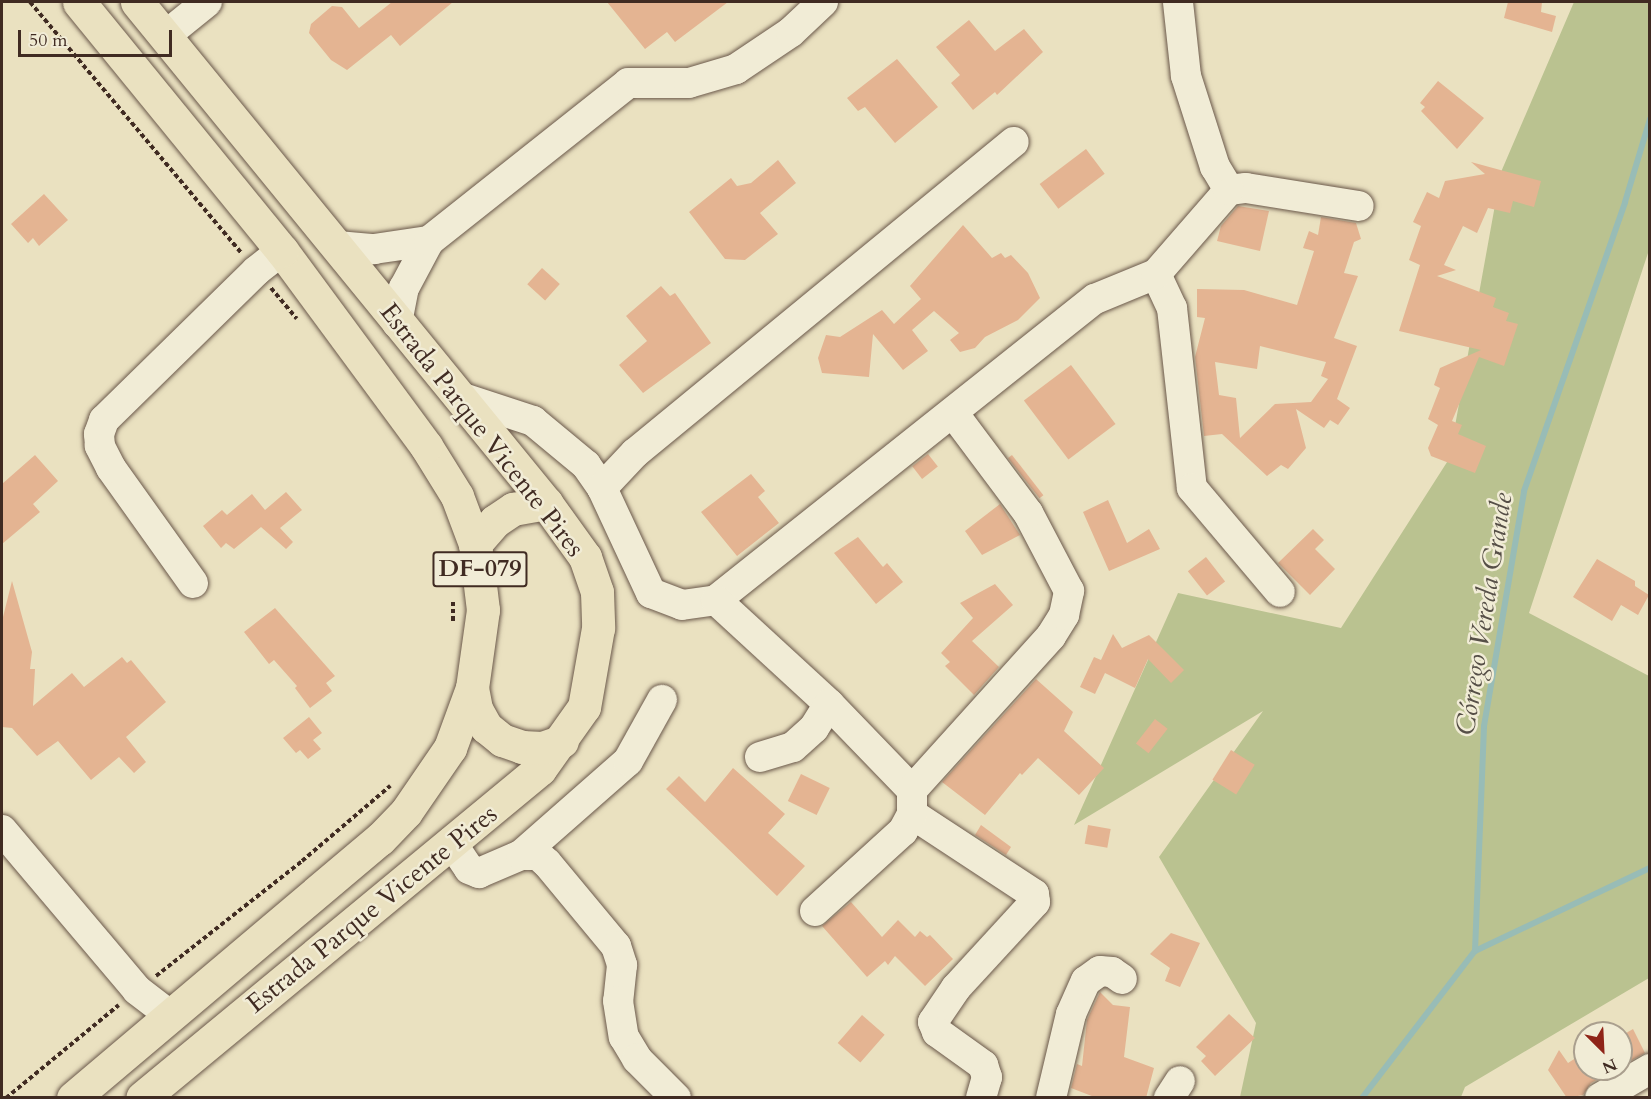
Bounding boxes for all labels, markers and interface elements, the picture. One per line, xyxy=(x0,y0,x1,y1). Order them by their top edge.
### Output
scale bar xyxy=(21,18,176,56)
text: 50 m xyxy=(29,28,68,53)
street label: Estrada Parque Vicente Pires xyxy=(373,297,591,563)
water label: Córrego Vereda Grande xyxy=(1449,491,1519,737)
road number: DF-079 xyxy=(432,548,528,590)
street label: Estrada Parque Vicente Pires xyxy=(240,798,504,1020)
north arrow xyxy=(1573,1021,1633,1081)
text: N xyxy=(1599,1053,1620,1078)

